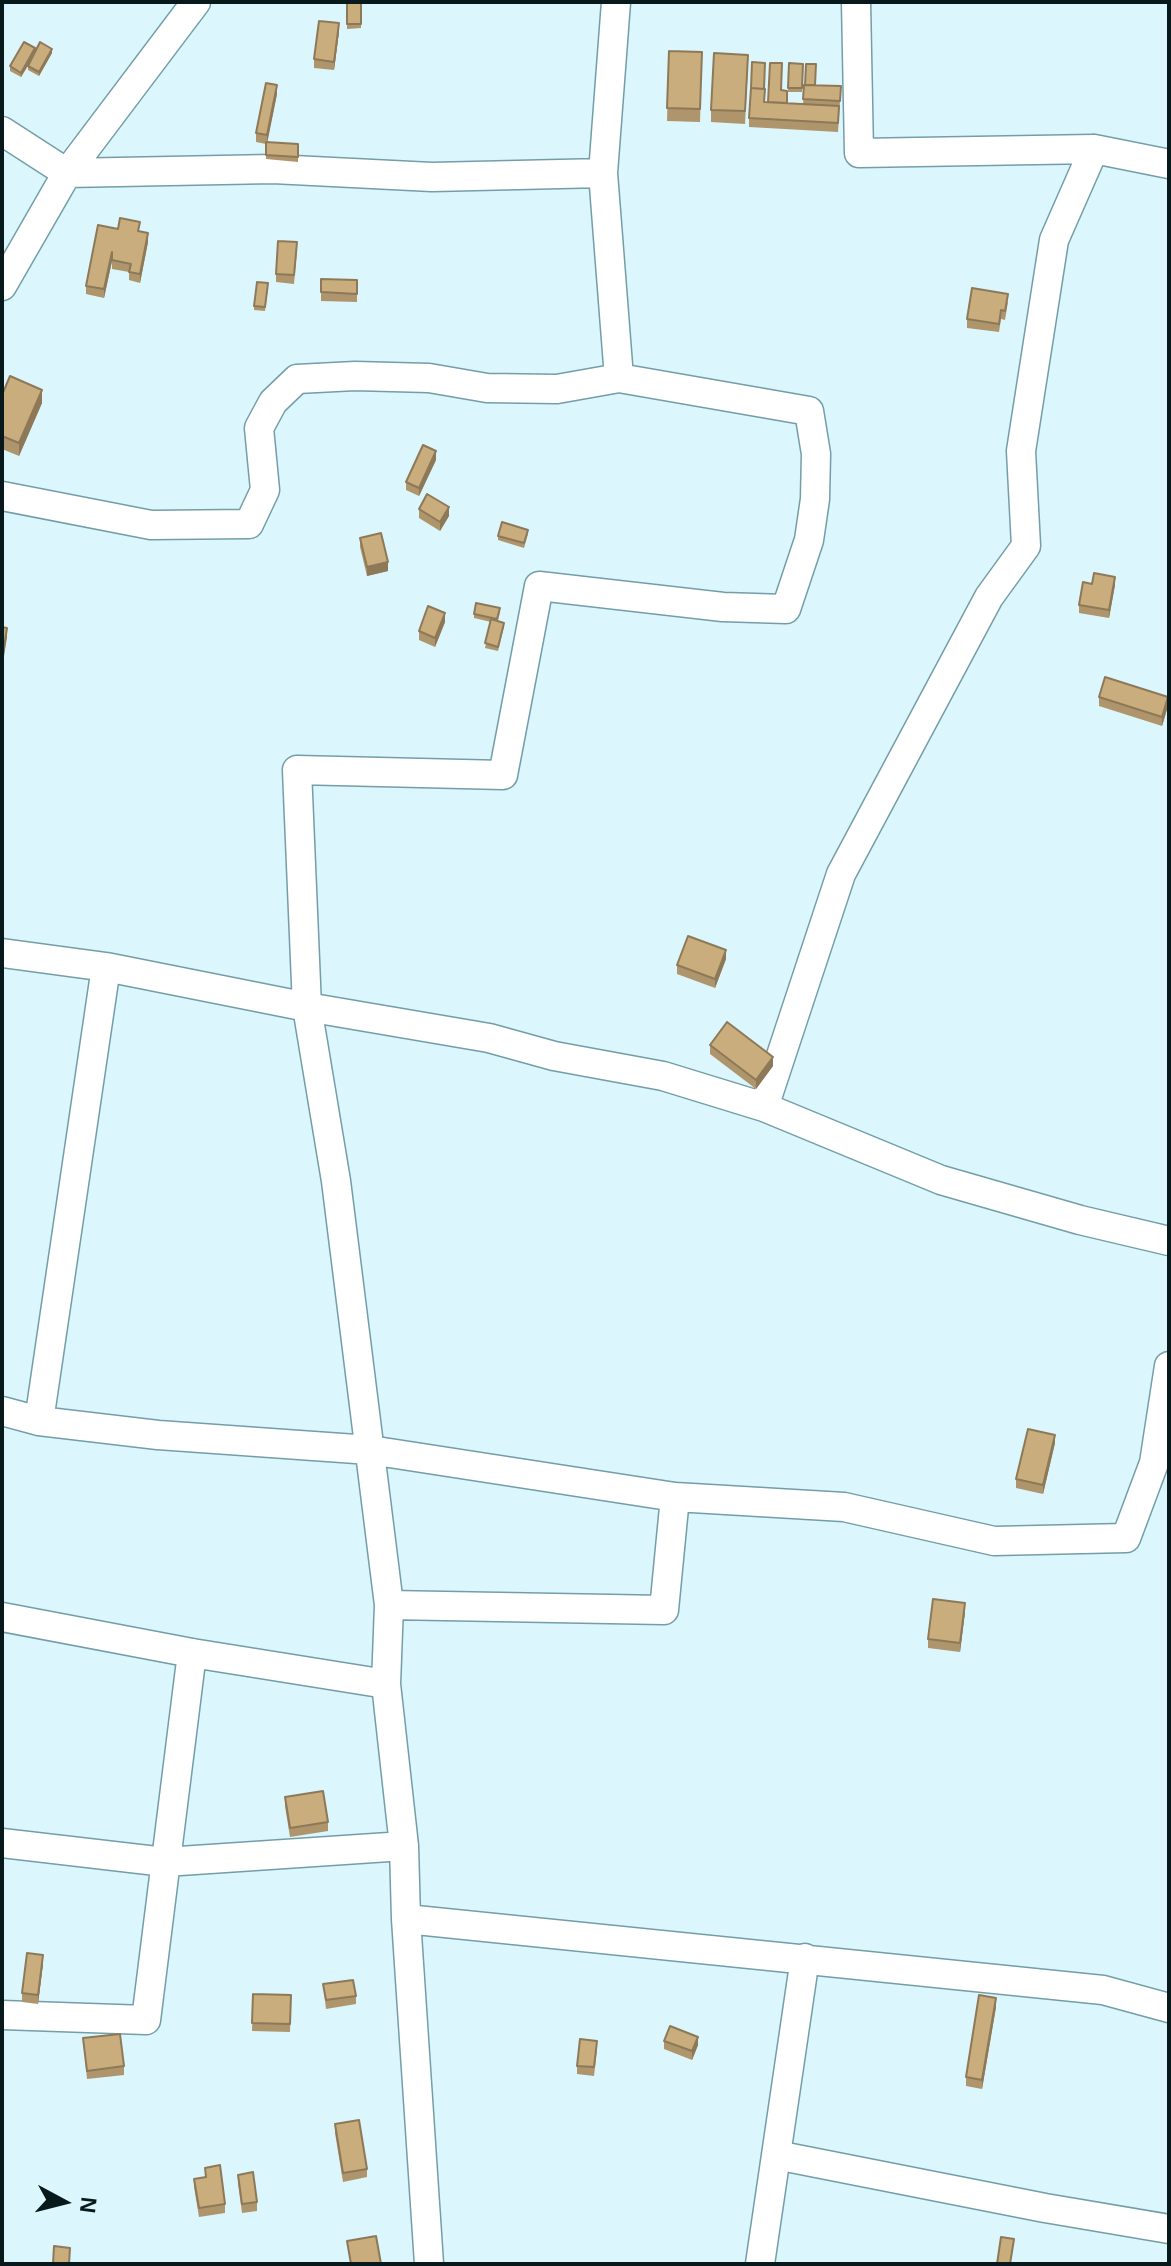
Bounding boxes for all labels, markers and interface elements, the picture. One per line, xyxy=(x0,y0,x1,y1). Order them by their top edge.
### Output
north arrow xyxy=(24,2162,104,2242)
text: N xyxy=(75,2196,102,2214)

